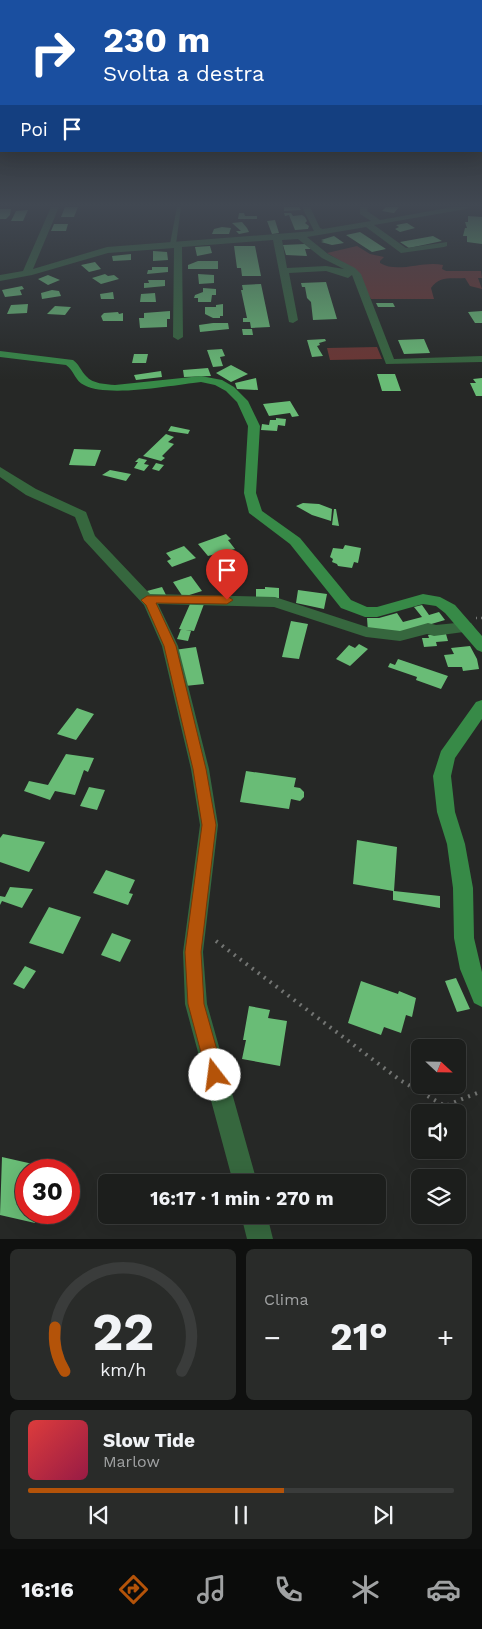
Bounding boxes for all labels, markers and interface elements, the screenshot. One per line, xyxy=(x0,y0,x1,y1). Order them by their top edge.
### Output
text: 230 m xyxy=(103,19,210,61)
icon: right xyxy=(20,20,85,85)
text: Svolta a destra xyxy=(103,61,264,86)
icon: arrive xyxy=(58,115,86,143)
text: Poi xyxy=(20,118,48,141)
pin xyxy=(206,549,248,600)
icon: arrive xyxy=(213,556,241,584)
north arrow xyxy=(411,1039,466,1094)
map controls xyxy=(411,1039,466,1224)
position arrow xyxy=(188,1048,240,1100)
button: sound xyxy=(411,1104,466,1159)
speed limit sign: 30 xyxy=(15,1159,80,1224)
button: layers xyxy=(411,1169,466,1224)
text: 16:17 · 1 min · 270 m xyxy=(150,1187,334,1210)
text: Clima xyxy=(264,1290,308,1309)
text: 22 xyxy=(92,1302,154,1363)
text: 21° xyxy=(330,1315,388,1359)
text: − xyxy=(264,1321,281,1354)
text: + xyxy=(437,1321,454,1354)
text: km/h xyxy=(100,1359,146,1380)
text: Slow Tide xyxy=(103,1429,195,1452)
text: Marlow xyxy=(103,1452,160,1471)
icon: previous xyxy=(85,1501,113,1529)
icon: pause xyxy=(227,1501,255,1529)
icon: next xyxy=(369,1501,397,1529)
icon: directions xyxy=(116,1572,151,1607)
icon: music xyxy=(194,1572,229,1607)
icon: phone xyxy=(271,1572,306,1607)
icon: climate xyxy=(348,1572,383,1607)
icon: car xyxy=(426,1572,461,1607)
text: 16:16 xyxy=(21,1577,74,1602)

